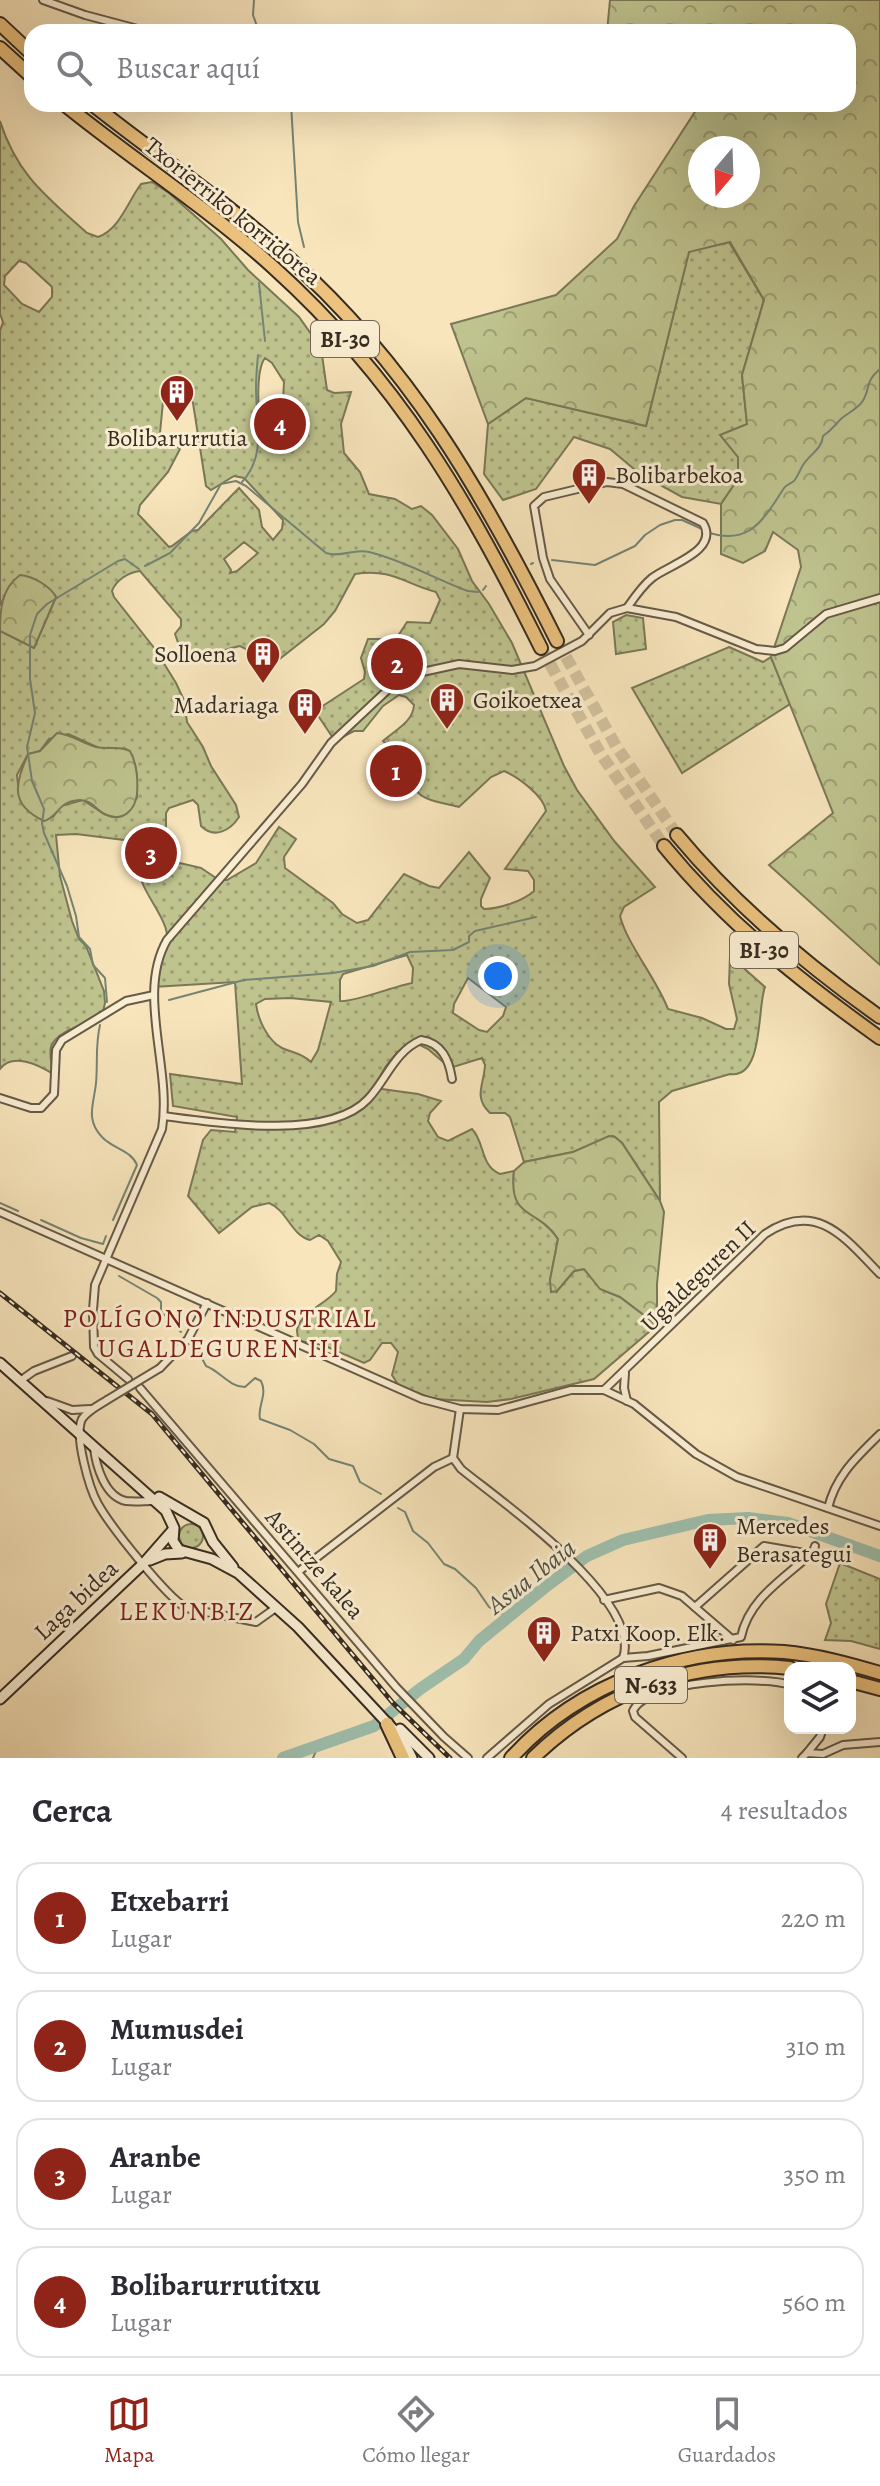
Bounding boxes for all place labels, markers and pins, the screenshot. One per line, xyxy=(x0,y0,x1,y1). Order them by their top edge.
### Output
building icon: Bolibarurrutia xyxy=(158,373,196,423)
pin: 4 xyxy=(254,394,306,454)
place label: Bolibarurrutia xyxy=(106,422,249,454)
building icon: Bolibarbekoa xyxy=(570,456,608,506)
place label: Bolibarbekoa xyxy=(615,459,745,491)
pin: 2 xyxy=(371,634,423,694)
building icon: Solloena xyxy=(244,635,282,685)
place label: Solloena xyxy=(154,638,238,670)
building icon: Goikoetxea xyxy=(428,681,466,731)
place label: Goikoetxea xyxy=(473,684,583,716)
building icon: Madariaga xyxy=(286,686,324,736)
place label: Madariaga xyxy=(174,689,280,721)
pin: 1 xyxy=(370,741,422,801)
pin: 3 xyxy=(125,823,177,883)
place label: Mercedes Berasategui xyxy=(736,1510,852,1570)
building icon: Mercedes Berasategui xyxy=(691,1521,729,1571)
building icon: Patxi Koop. Elk. xyxy=(525,1614,563,1664)
place label: Patxi Koop. Elk. xyxy=(570,1617,726,1649)

